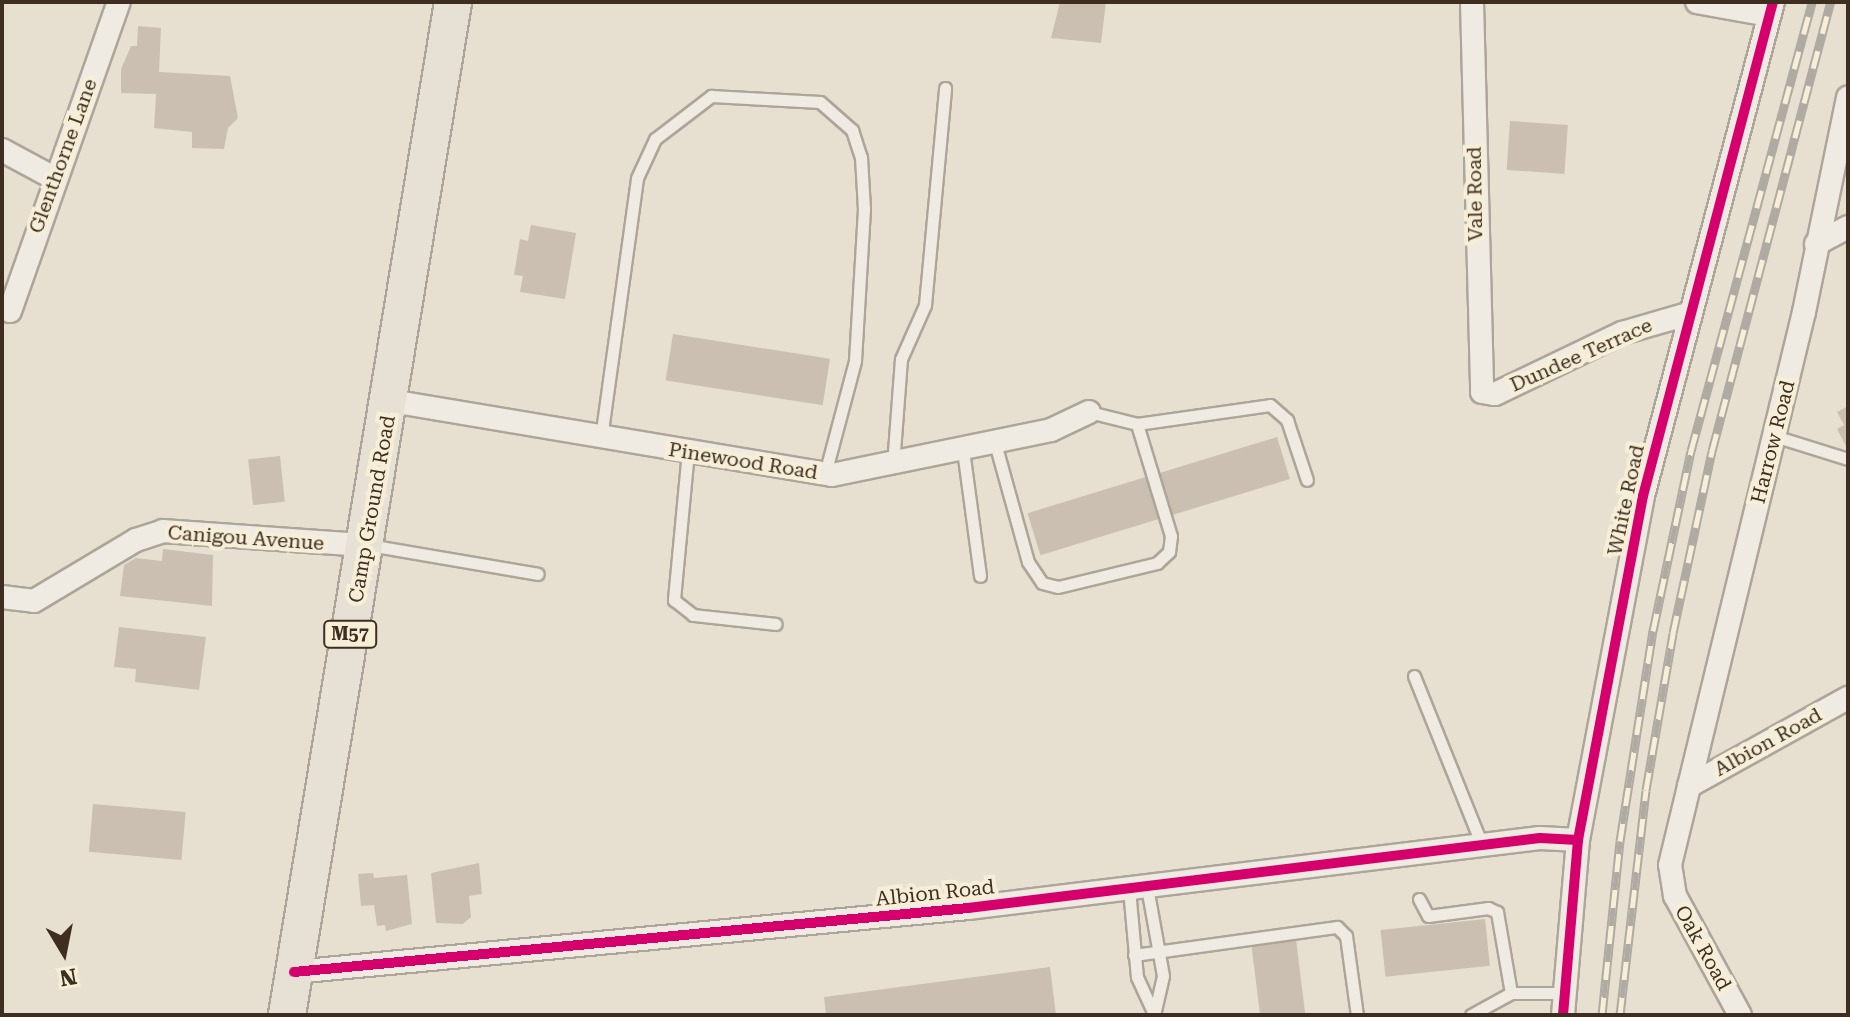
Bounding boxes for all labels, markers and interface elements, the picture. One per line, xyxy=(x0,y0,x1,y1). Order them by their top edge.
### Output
street label: Glenthorne Lane xyxy=(24,75,102,237)
street label: Vale Road xyxy=(1462,146,1488,242)
street label: Dundee Terrace xyxy=(1506,313,1656,397)
street label: Harrow Road xyxy=(1746,378,1800,506)
street label: Camp Ground Road xyxy=(344,413,400,605)
street label: Pinewood Road xyxy=(667,437,819,485)
street label: White Road xyxy=(1603,443,1649,557)
street label: Canigou Avenue xyxy=(167,521,325,555)
road number: M57 xyxy=(322,620,378,648)
street label: Albion Road xyxy=(1710,703,1826,781)
street label: Albion Road xyxy=(875,875,995,911)
street label: Oak Road xyxy=(1670,901,1736,995)
north arrow xyxy=(24,913,104,993)
text: N xyxy=(58,963,79,991)

